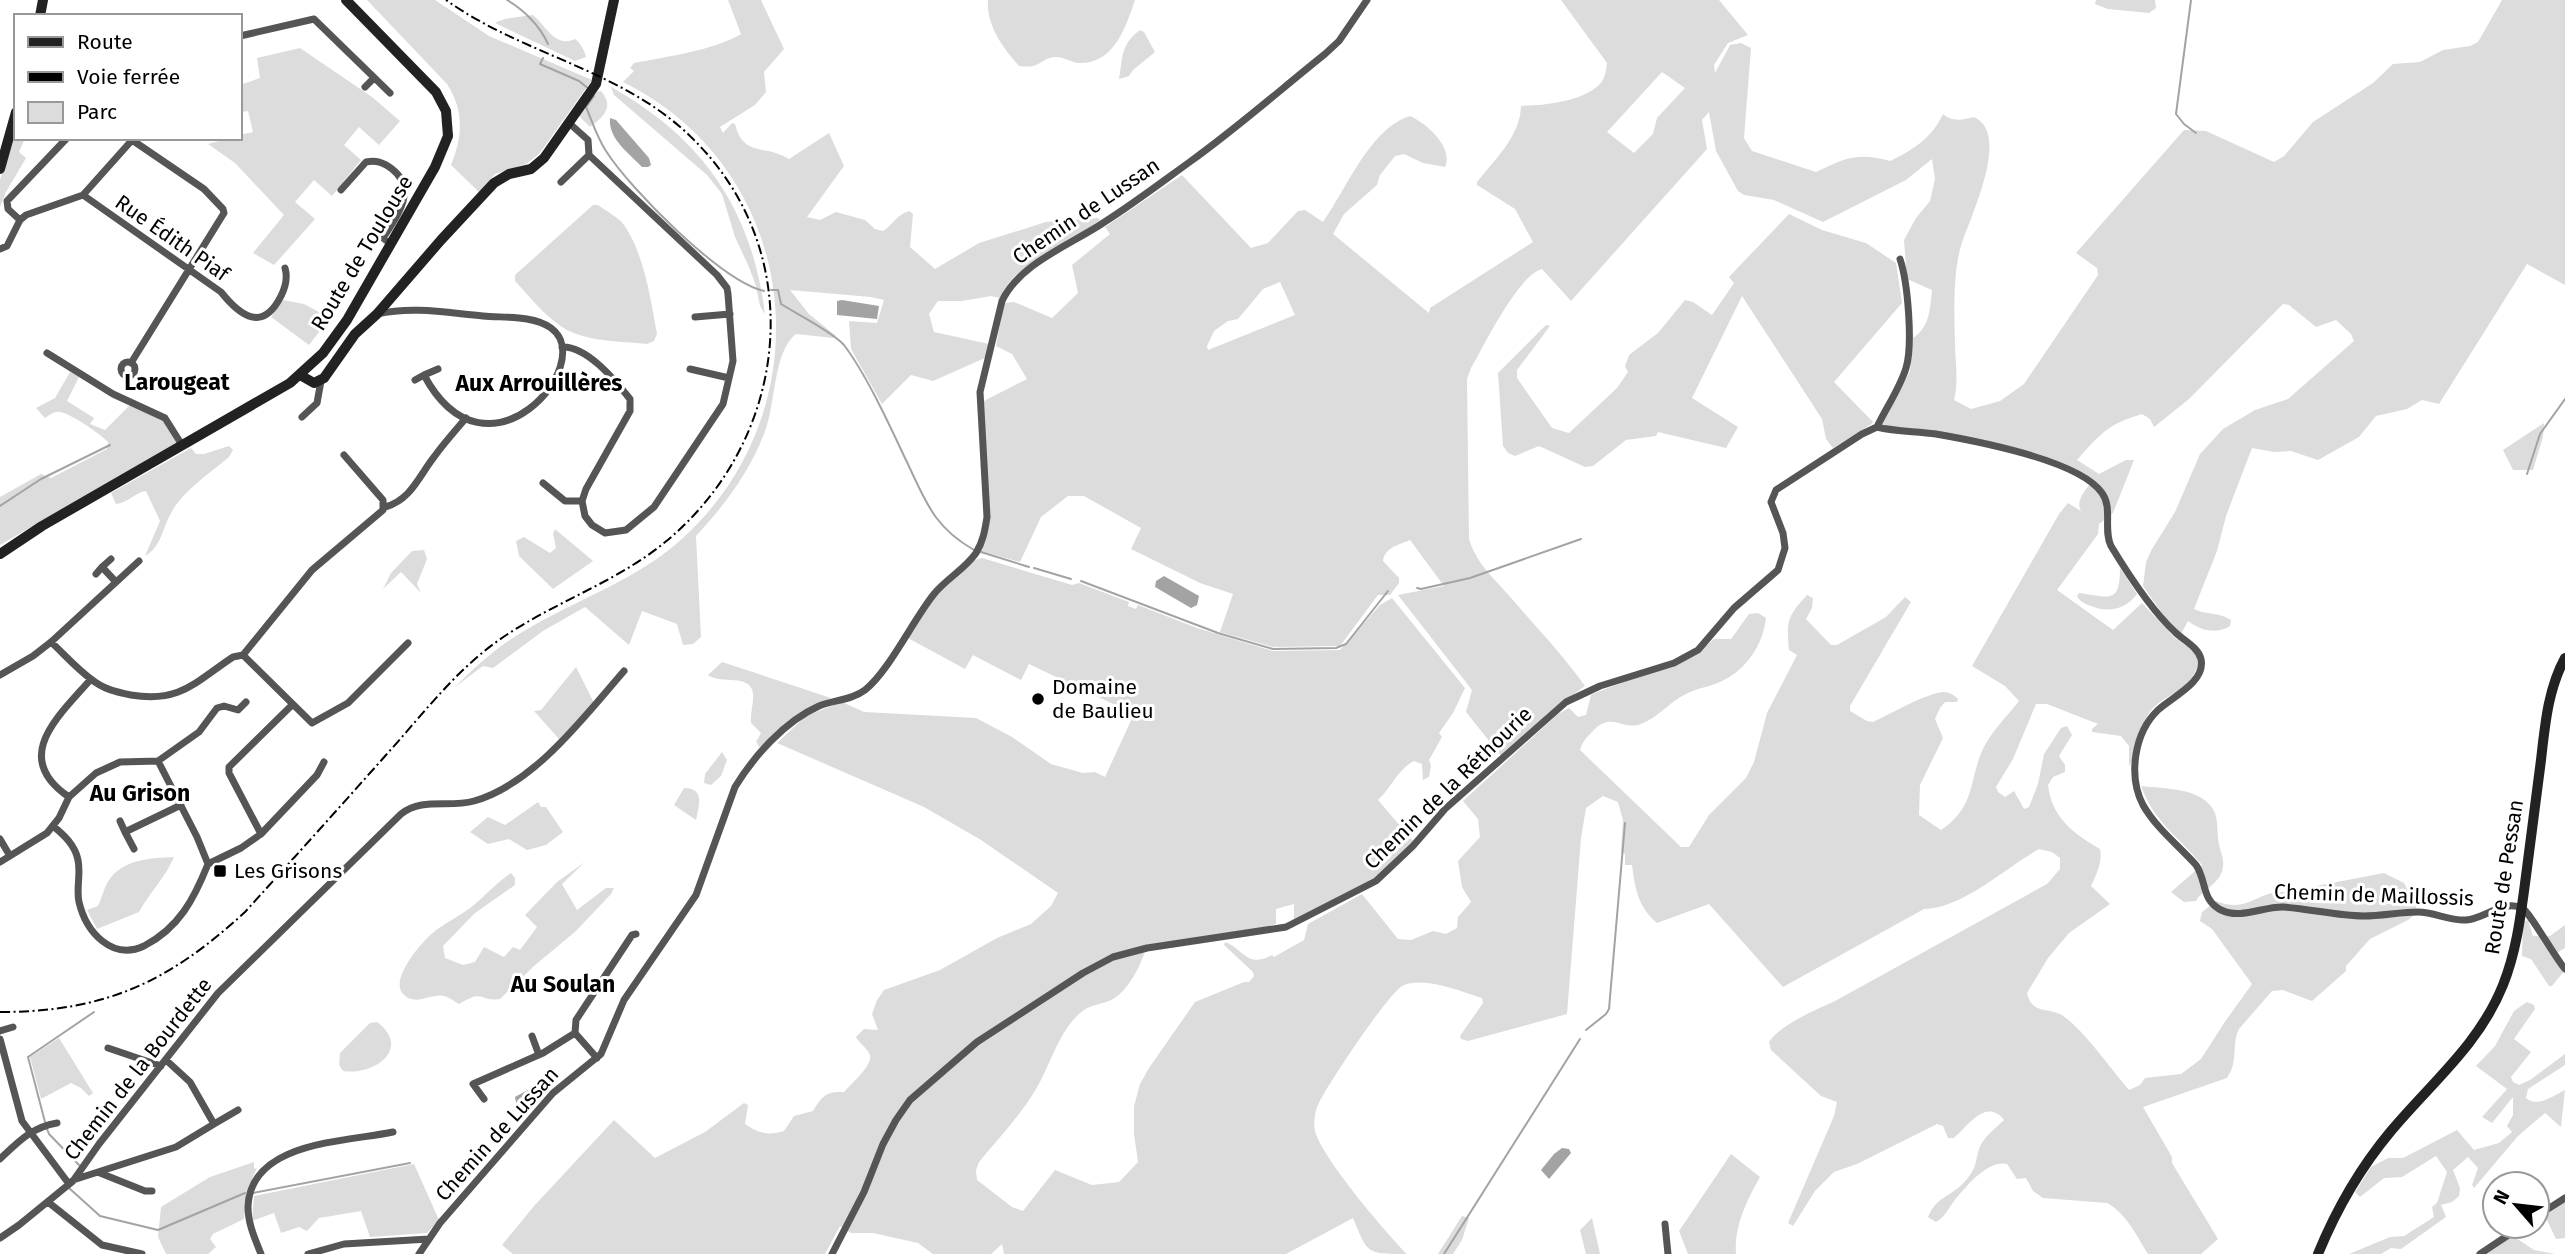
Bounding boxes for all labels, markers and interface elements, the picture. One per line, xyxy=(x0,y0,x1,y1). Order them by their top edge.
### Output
legend xyxy=(14,14,242,140)
text: Route xyxy=(77,29,133,55)
text: Voie ferrée xyxy=(77,64,180,90)
text: Parc xyxy=(77,99,117,125)
street label: Chemin de Lussan xyxy=(1007,152,1165,270)
street label: Route de Toulouse xyxy=(305,171,419,335)
street label: Rue Édith Piaf xyxy=(110,189,236,288)
district label: Larougeat xyxy=(124,368,231,396)
district label: Aux Arrouillères xyxy=(455,369,622,397)
place label: Domaine de Baulieu xyxy=(1052,674,1154,724)
marker: Domaine de Baulieu xyxy=(1030,691,1046,707)
street label: Chemin de la Réthourie xyxy=(1359,701,1537,875)
district label: Au Grison xyxy=(89,779,190,807)
street label: Route de Pessan xyxy=(2479,798,2529,956)
place label: Les Grisons xyxy=(234,858,342,884)
marker: Les Grisons xyxy=(212,863,228,879)
street label: Chemin de Maillossis xyxy=(2274,879,2475,911)
district label: Au Soulan xyxy=(510,970,615,998)
street label: Chemin de la Bourdette xyxy=(59,972,217,1166)
street label: Chemin de Lussan xyxy=(430,1061,564,1207)
north arrow xyxy=(2481,1170,2551,1240)
text: N xyxy=(2488,1186,2515,1208)

